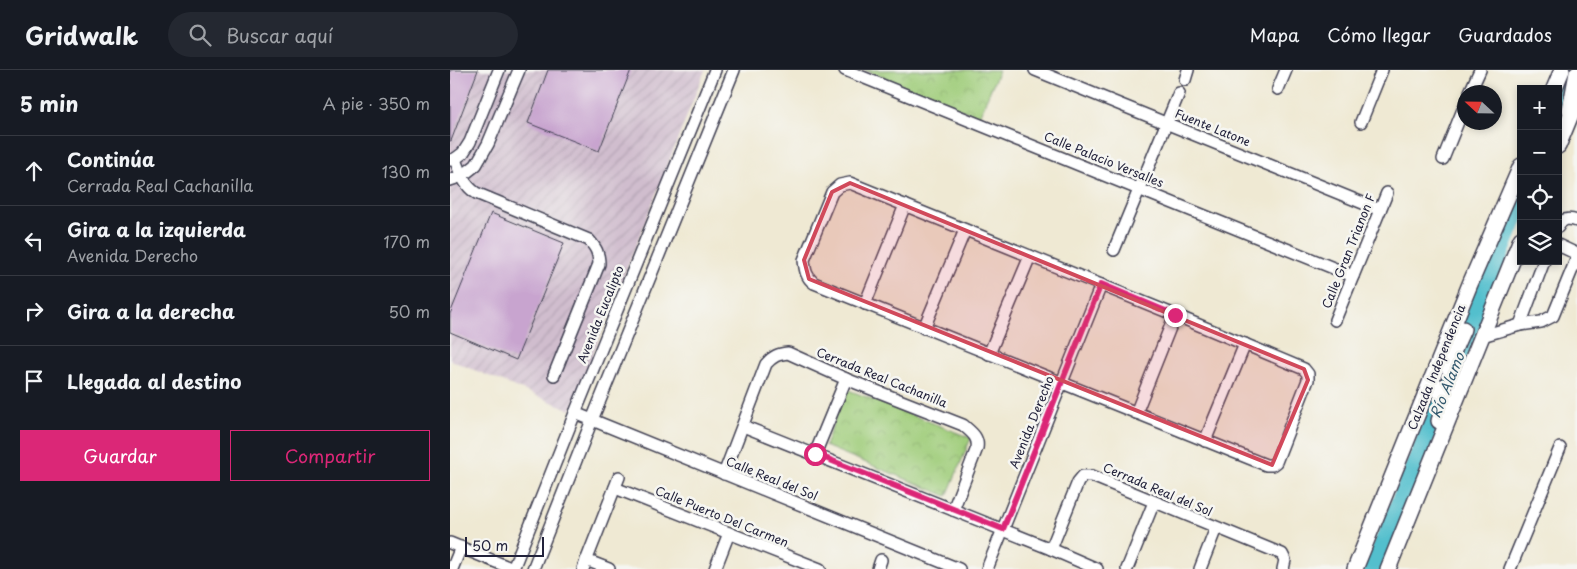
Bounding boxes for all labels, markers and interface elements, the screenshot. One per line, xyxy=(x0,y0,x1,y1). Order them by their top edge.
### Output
search box xyxy=(168,12,518,57)
text: Gridwalk xyxy=(25,17,138,53)
icon: search xyxy=(186,21,214,49)
text: Buscar aquí xyxy=(226,21,333,49)
text: Mapa xyxy=(1250,21,1299,48)
text: Cómo llegar xyxy=(1327,21,1430,48)
text: Guardados xyxy=(1458,21,1552,48)
north arrow xyxy=(1457,85,1502,130)
map controls xyxy=(1517,85,1562,265)
button: + xyxy=(1517,85,1562,130)
text: 5 min xyxy=(20,87,78,119)
text: A pie · 350 m xyxy=(323,91,430,115)
street label: Fuente Latone xyxy=(1173,104,1253,150)
street label: Calle Palacio Versalles xyxy=(1042,127,1167,191)
button: − xyxy=(1517,130,1562,175)
text: Continúa xyxy=(67,145,155,173)
icon: ahead xyxy=(20,157,48,185)
text: 130 m xyxy=(382,159,430,183)
text: Cerrada Real Cachanilla xyxy=(67,173,253,197)
button: locate xyxy=(1517,175,1562,220)
street label: Calle Gran Trianon F xyxy=(1317,191,1379,311)
text: Gira a la izquierda xyxy=(67,215,246,243)
button: layers xyxy=(1517,220,1562,265)
icon: left xyxy=(20,227,48,255)
text: 170 m xyxy=(384,229,430,253)
text: Avenida Derecho xyxy=(67,243,198,267)
street label: Avenida Eucalipto xyxy=(572,262,628,365)
icon: right xyxy=(20,297,48,325)
text: Gira a la derecha xyxy=(67,297,235,325)
text: 50 m xyxy=(389,299,430,323)
street label: Calzada Independencia xyxy=(1403,301,1470,433)
route end xyxy=(1164,304,1187,327)
street label: Cerrada Real Cachanilla xyxy=(814,342,951,412)
water label: Río Alamo xyxy=(1424,348,1470,421)
icon: arrive xyxy=(20,367,48,395)
text: Llegada al destino xyxy=(67,367,241,395)
street label: Avenida Derecho xyxy=(1004,373,1058,471)
button: Guardar xyxy=(20,430,220,481)
button: Compartir xyxy=(230,430,430,481)
route start xyxy=(804,443,827,466)
street label: Calle Real del Sol xyxy=(723,451,821,505)
street label: Cerrada Real del Sol xyxy=(1101,458,1215,520)
street label: Calle Puerto Del Carmen xyxy=(653,481,791,551)
scale bar xyxy=(465,534,544,557)
text: 50 m xyxy=(472,535,508,556)

